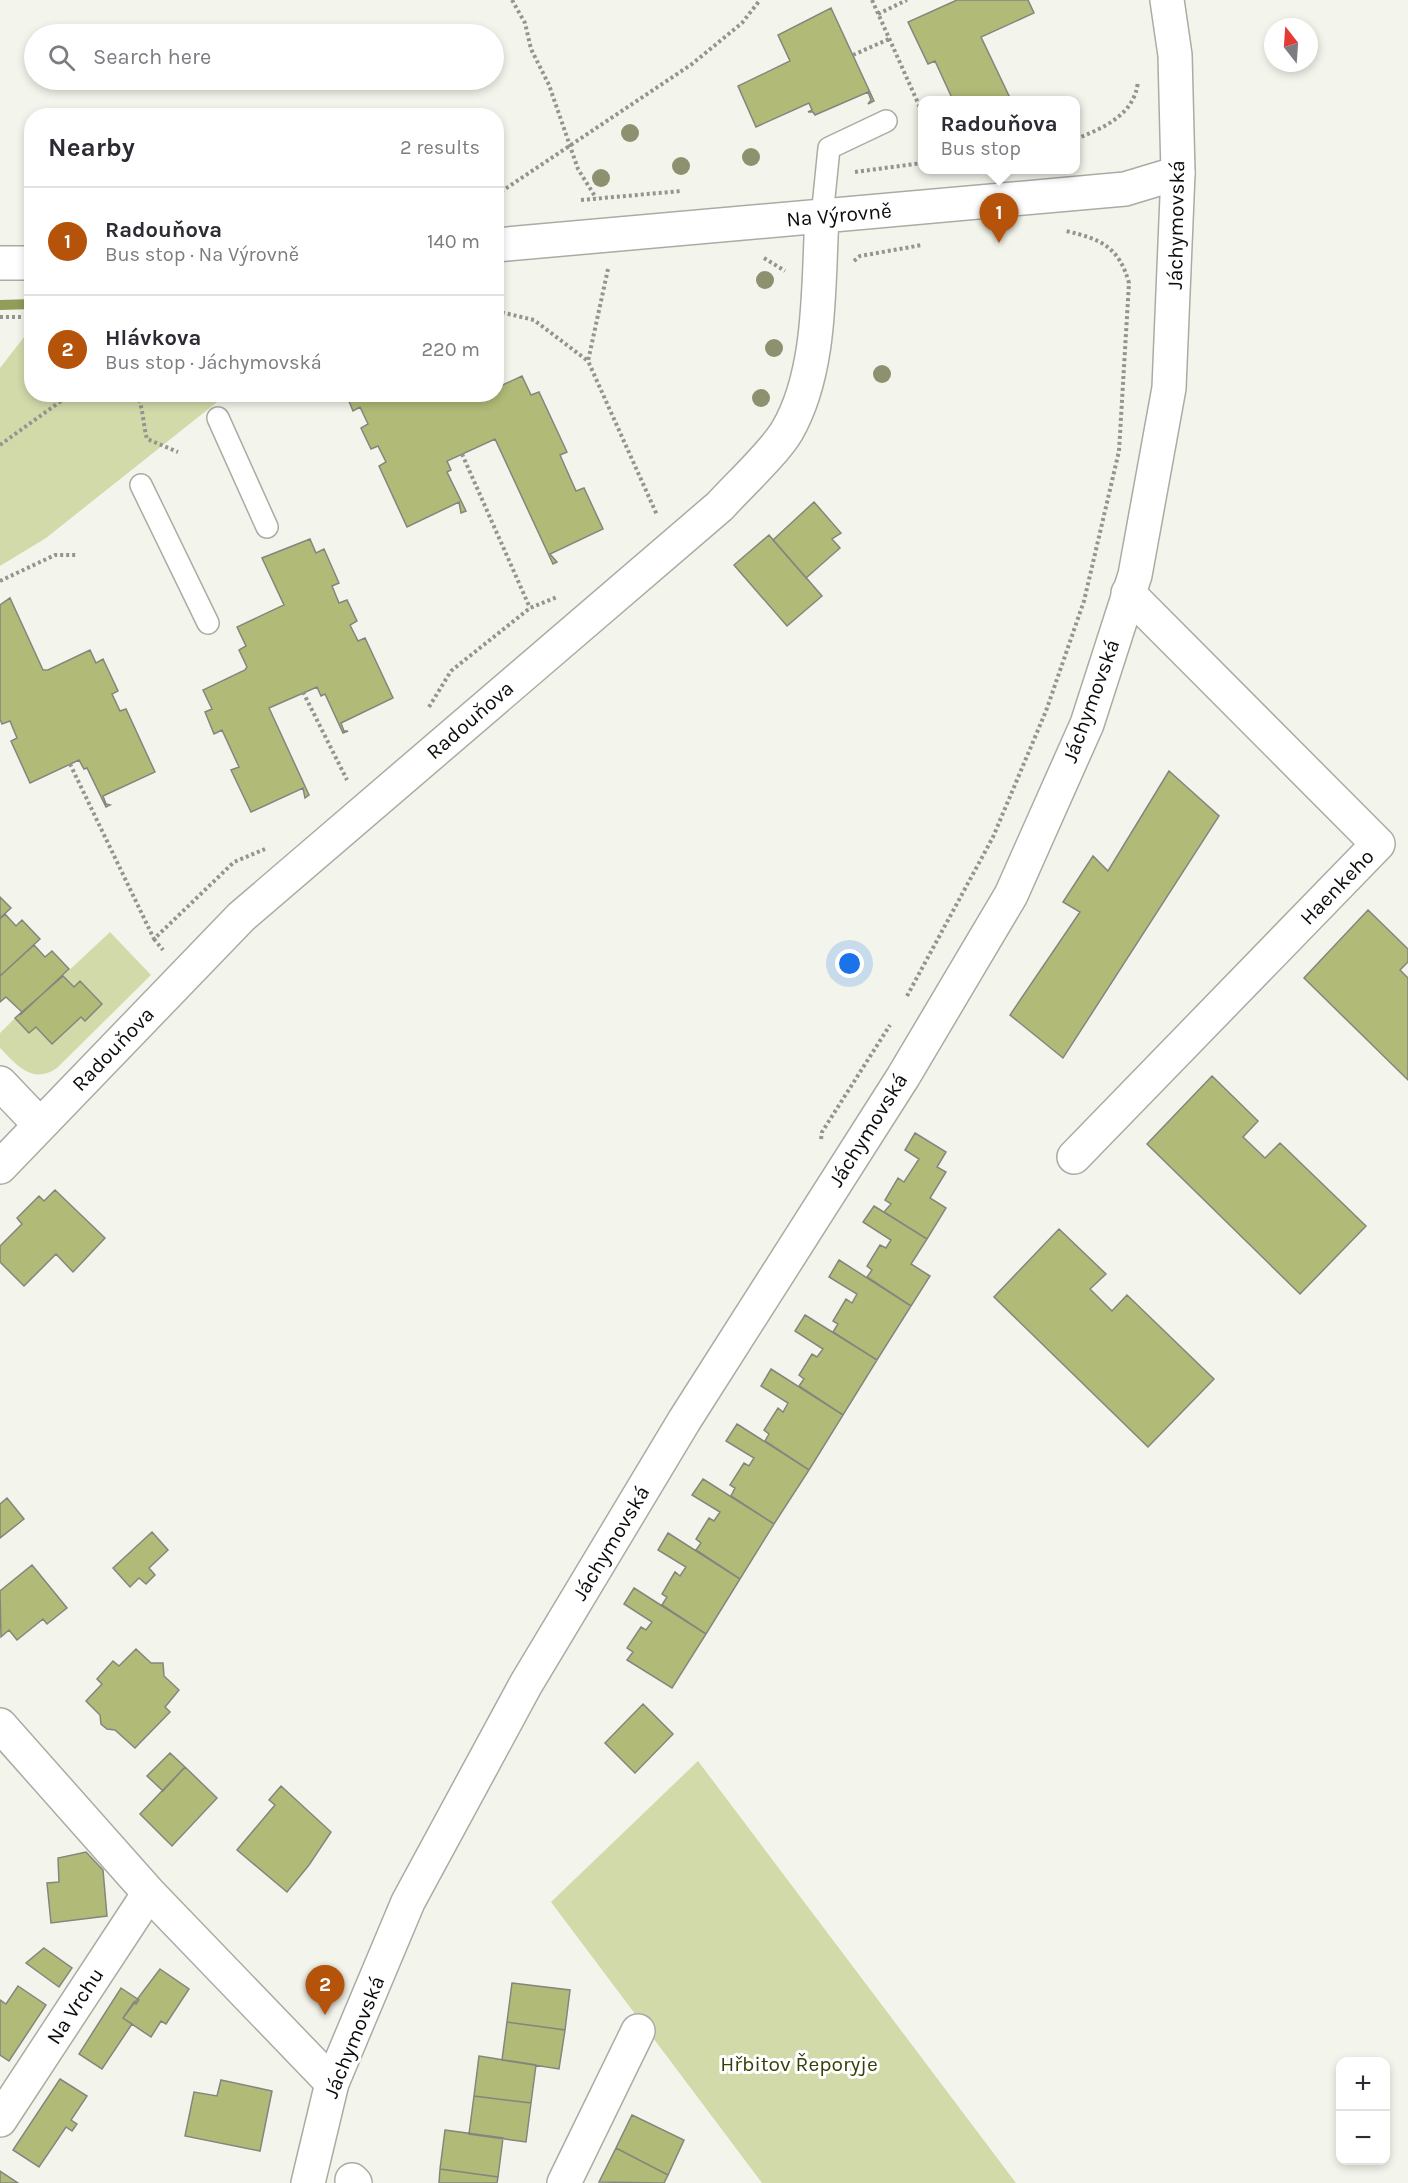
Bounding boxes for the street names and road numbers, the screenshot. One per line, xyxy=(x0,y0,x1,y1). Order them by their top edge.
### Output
street label: Jáchymovská xyxy=(1163,160,1189,290)
street label: Na Výrovně xyxy=(785,198,893,232)
street label: Jáchymovská xyxy=(1058,636,1124,766)
street label: Radouňova xyxy=(422,676,518,764)
street label: Haenkeho xyxy=(1295,844,1379,930)
street label: Radouňova xyxy=(67,1002,159,1096)
street label: Jáchymovská xyxy=(824,1069,912,1191)
street label: Jáchymovská xyxy=(567,1481,655,1605)
street label: Na Vrchu xyxy=(41,1963,109,2049)
street label: Jáchymovská xyxy=(319,1972,389,2102)

